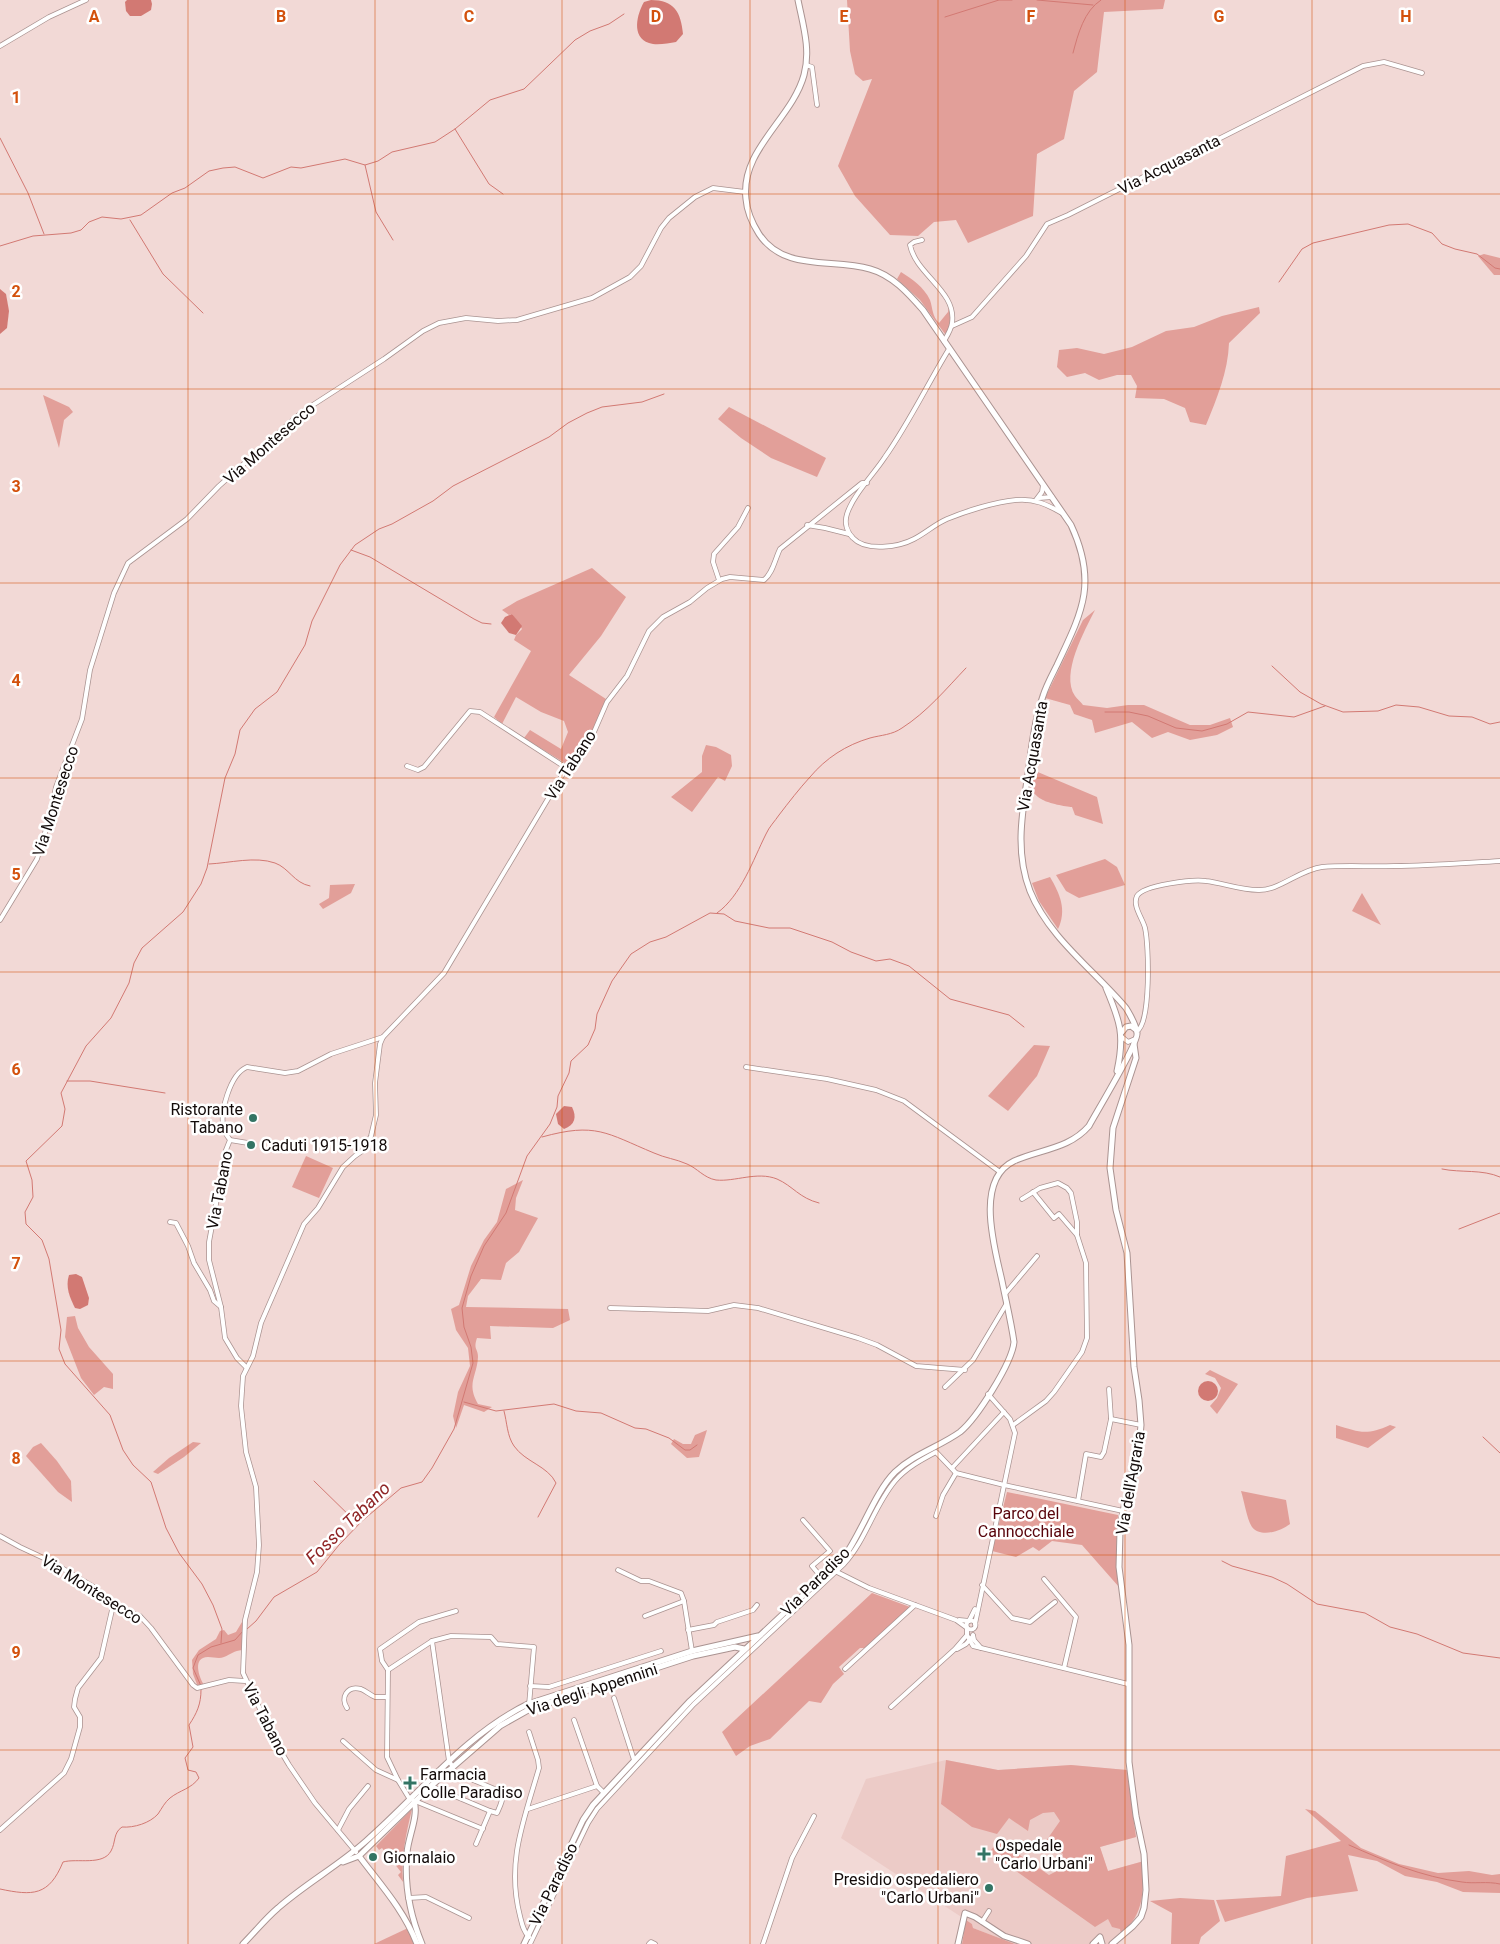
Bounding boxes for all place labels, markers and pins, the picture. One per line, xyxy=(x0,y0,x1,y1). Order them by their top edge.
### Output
place label: Ristorante Tabano xyxy=(170,1100,243,1137)
marker: Ristorante Tabano xyxy=(247,1112,259,1124)
place label: Caduti 1915-1918 xyxy=(261,1136,387,1155)
marker: Caduti 1915-1918 xyxy=(245,1139,257,1151)
place label: Farmacia Colle Paradiso xyxy=(420,1765,523,1802)
marker: Farmacia Colle Paradiso xyxy=(404,1777,416,1789)
place label: Ospedale "Carlo Urbani" xyxy=(995,1836,1093,1873)
marker: Ospedale "Carlo Urbani" xyxy=(977,1847,991,1861)
place label: Giornalaio xyxy=(383,1848,455,1867)
marker: Giornalaio xyxy=(367,1851,379,1863)
place label: Presidio ospedaliero "Carlo Urbani" xyxy=(834,1870,979,1907)
marker: Presidio ospedaliero "Carlo Urbani" xyxy=(983,1882,995,1894)

